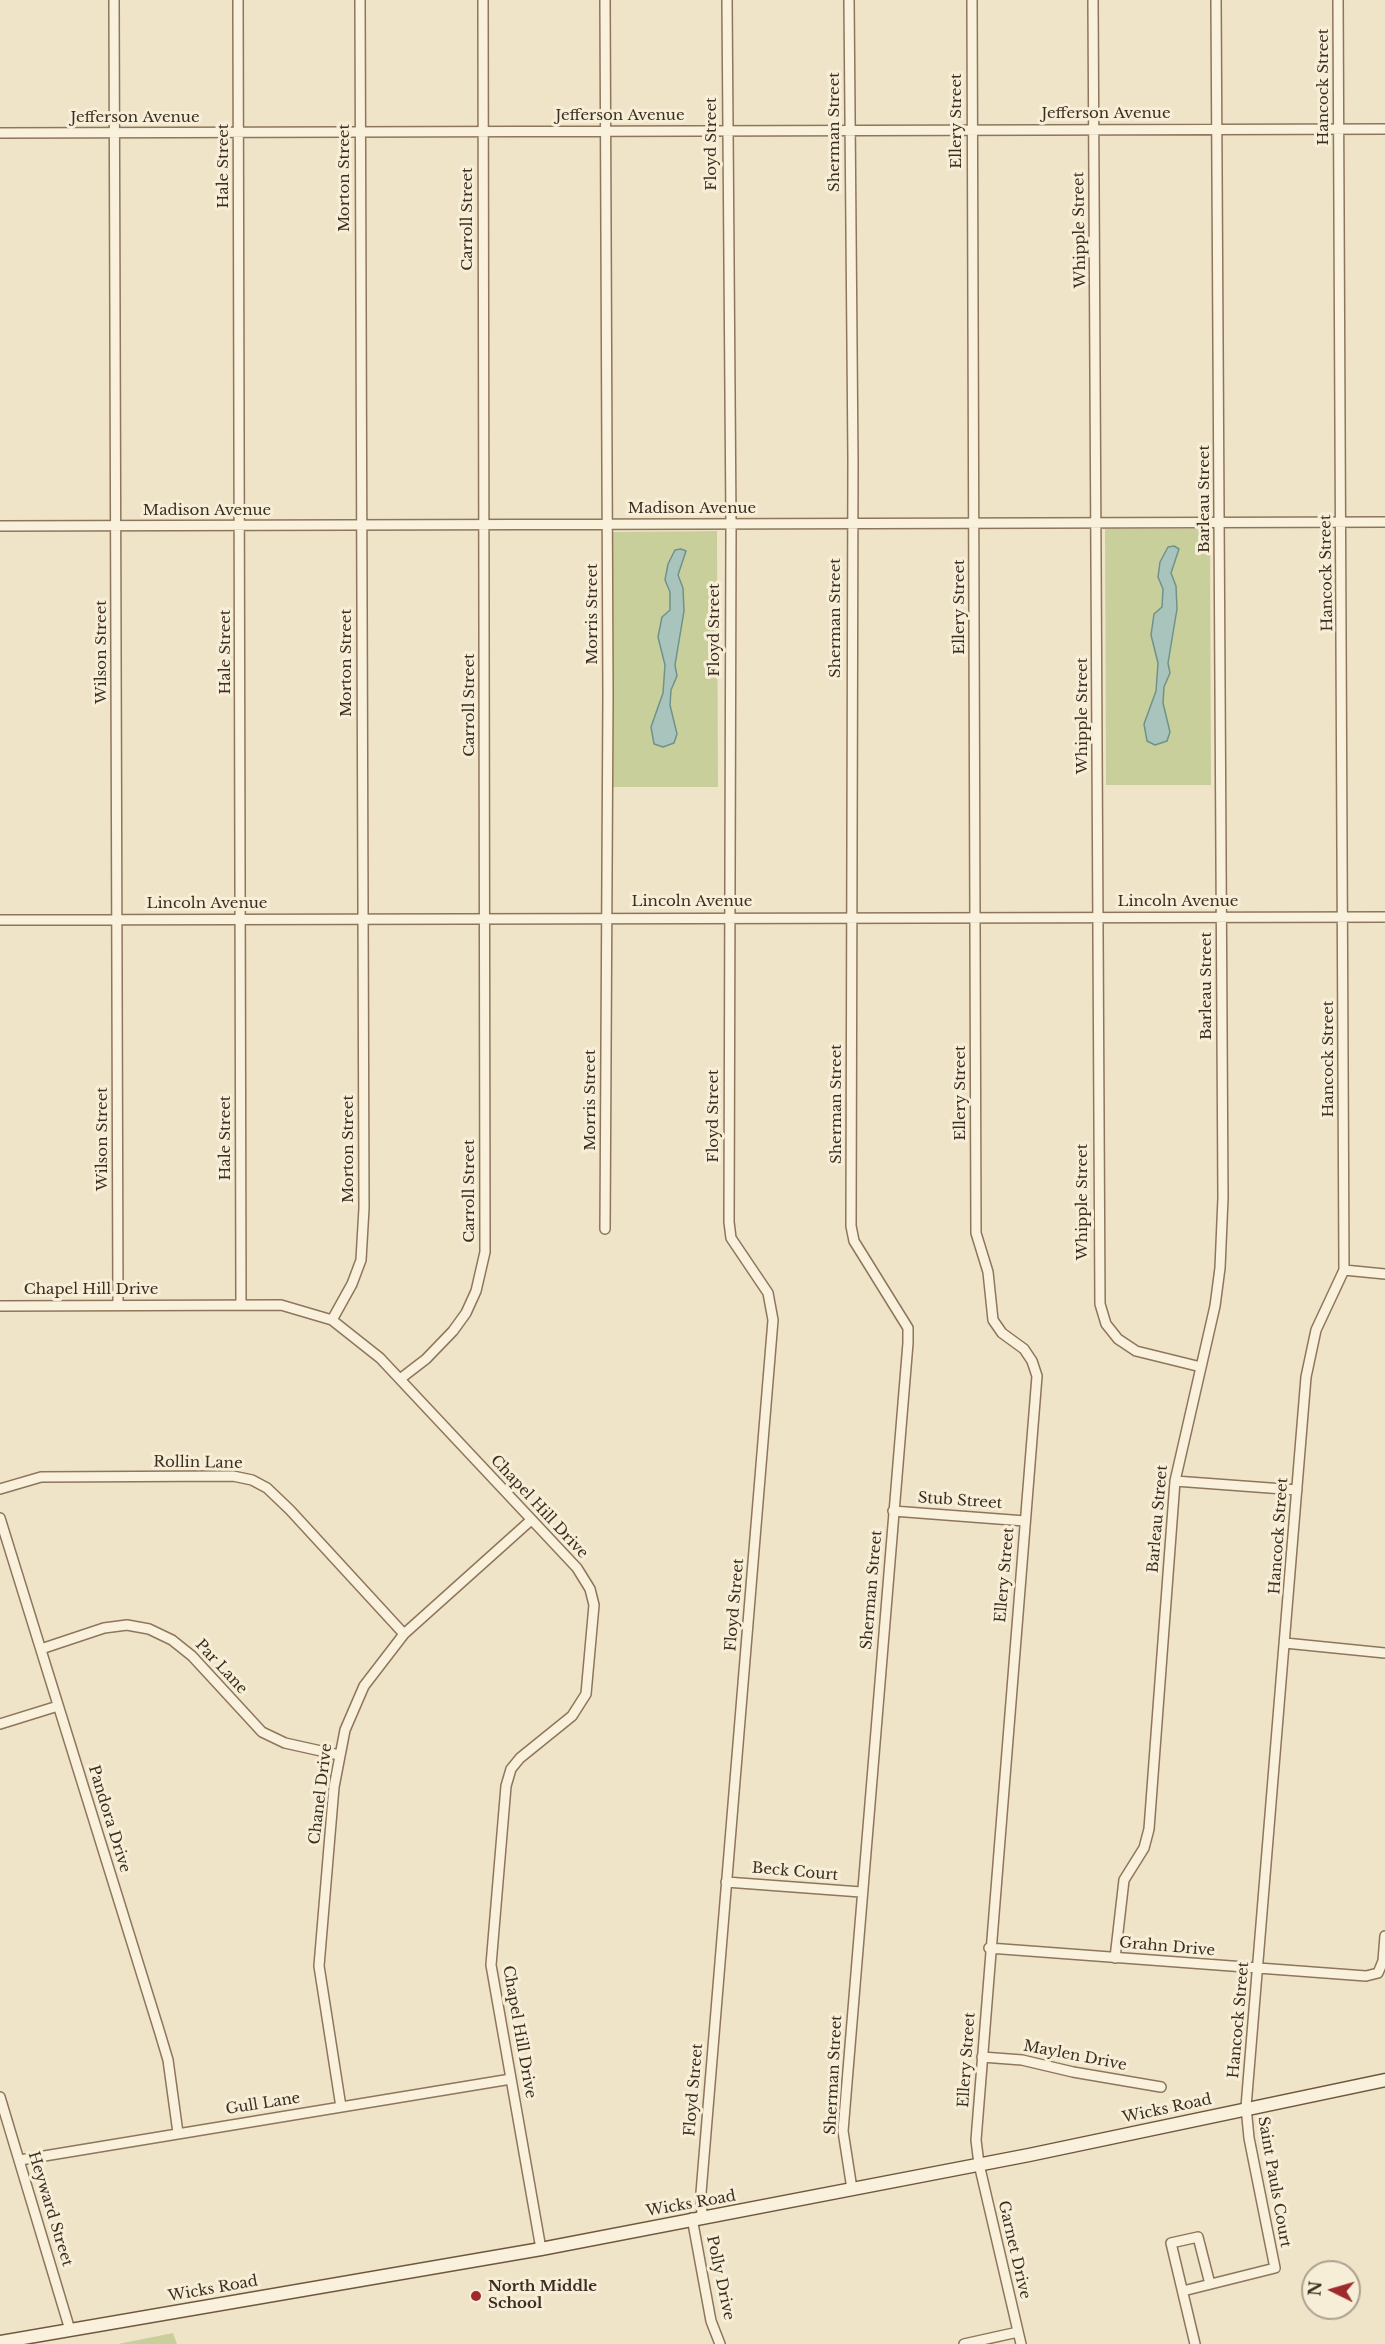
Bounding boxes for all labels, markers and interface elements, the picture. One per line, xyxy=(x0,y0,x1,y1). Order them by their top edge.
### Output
street label: Hancock Street xyxy=(1315,28,1333,146)
street label: Sherman Street xyxy=(826,72,844,192)
street label: Ellery Street xyxy=(948,73,966,169)
street label: Floyd Street xyxy=(703,97,721,191)
street label: Jefferson Avenue xyxy=(1041,105,1171,123)
street label: Jefferson Avenue xyxy=(555,107,685,125)
street label: Jefferson Avenue xyxy=(70,109,200,127)
street label: Hale Street xyxy=(215,123,233,209)
street label: Morton Street xyxy=(336,124,354,232)
street label: Carroll Street xyxy=(459,167,477,271)
street label: Whipple Street xyxy=(1070,172,1090,288)
street label: Barleau Street xyxy=(1196,445,1214,553)
street label: Madison Avenue xyxy=(628,500,756,518)
street label: Madison Avenue xyxy=(143,502,271,520)
street label: Hancock Street xyxy=(1317,514,1337,632)
street label: Sherman Street xyxy=(827,558,845,678)
street label: Ellery Street xyxy=(951,559,969,655)
street label: Morris Street xyxy=(584,563,602,665)
street label: Floyd Street xyxy=(706,583,724,677)
street label: Wilson Street xyxy=(93,600,111,704)
street label: Hale Street xyxy=(217,609,235,695)
street label: Morton Street xyxy=(338,609,356,717)
street label: Carroll Street xyxy=(461,653,479,757)
street label: Whipple Street xyxy=(1074,658,1092,774)
street label: Lincoln Avenue xyxy=(632,893,752,911)
street label: Lincoln Avenue xyxy=(1118,893,1238,911)
street label: Lincoln Avenue xyxy=(147,895,267,913)
street label: Barleau Street xyxy=(1198,932,1216,1040)
street label: Hancock Street xyxy=(1320,1000,1338,1118)
street label: Sherman Street xyxy=(828,1044,846,1164)
street label: Ellery Street xyxy=(952,1045,970,1141)
street label: Morris Street xyxy=(582,1049,600,1151)
street label: Floyd Street xyxy=(705,1069,723,1163)
street label: Wilson Street xyxy=(94,1087,112,1191)
street label: Hale Street xyxy=(217,1095,235,1181)
street label: Morton Street xyxy=(340,1095,358,1203)
street label: Carroll Street xyxy=(461,1139,479,1243)
street label: Whipple Street xyxy=(1074,1144,1092,1260)
street label: Chapel Hill Drive xyxy=(24,1281,158,1299)
street label: Chapel Hill Drive xyxy=(487,1452,591,1562)
street label: Rollin Lane xyxy=(153,1453,243,1473)
street label: Barleau Street xyxy=(1144,1464,1172,1574)
street label: Hancock Street xyxy=(1266,1477,1292,1595)
street label: Stub Street xyxy=(917,1489,1003,1513)
street label: Ellery Street xyxy=(992,1527,1018,1623)
street label: Sherman Street xyxy=(858,1529,886,1651)
street label: Floyd Street xyxy=(722,1558,748,1652)
street label: Par Lane xyxy=(191,1636,251,1698)
street label: Chanel Drive xyxy=(306,1742,336,1846)
street label: Pandora Drive xyxy=(84,1763,134,1875)
street label: Beck Court xyxy=(751,1859,839,1885)
street label: Grahn Drive xyxy=(1118,1934,1216,1960)
street label: Hancock Street xyxy=(1225,1961,1253,2079)
street label: Chapel Hill Drive xyxy=(498,1964,540,2100)
street label: Ellery Street xyxy=(955,2012,979,2108)
street label: Sherman Street xyxy=(822,2015,846,2135)
street label: Maylen Drive xyxy=(1022,2037,1128,2075)
street label: Floyd Street xyxy=(681,2043,707,2137)
street label: Gull Lane xyxy=(224,2089,302,2119)
street label: Wicks Road xyxy=(1121,2091,1213,2127)
street label: Saint Pauls Court xyxy=(1254,2115,1294,2249)
street label: Heyward Street xyxy=(24,2149,76,2269)
street label: Wicks Road xyxy=(645,2187,737,2221)
street label: Garnet Drive xyxy=(994,2199,1034,2301)
street label: Polly Drive xyxy=(702,2234,738,2322)
north arrow xyxy=(1301,2260,1361,2320)
street label: Wicks Road xyxy=(167,2272,259,2306)
place label: North Middle School xyxy=(488,2278,597,2313)
text: N xyxy=(1304,2280,1326,2297)
marker: North Middle School xyxy=(469,2289,483,2303)

